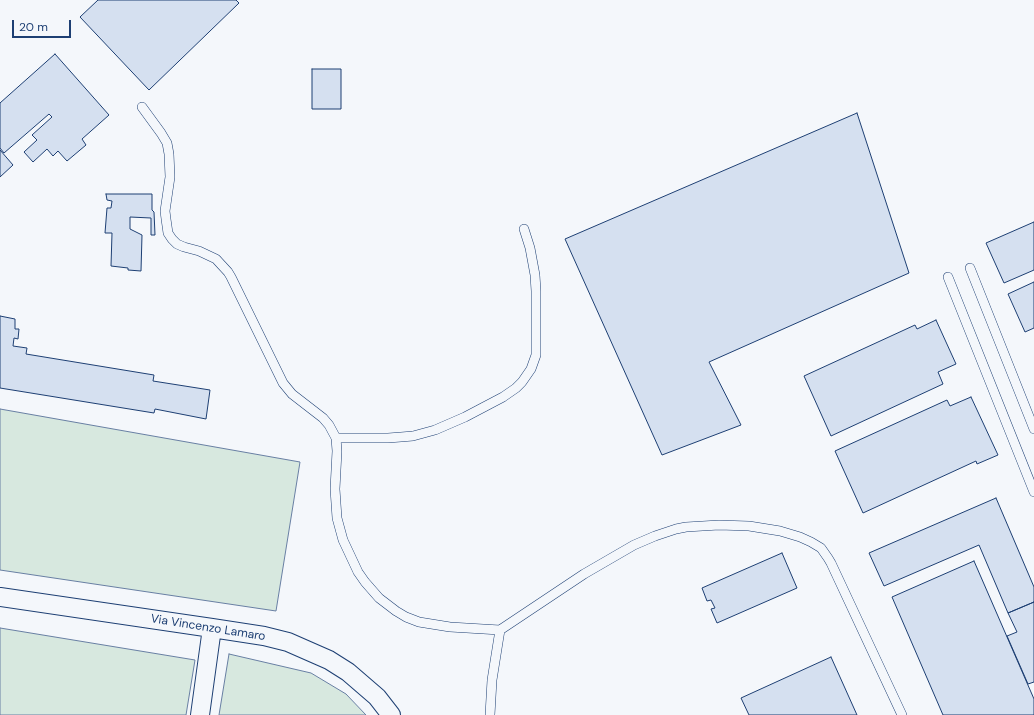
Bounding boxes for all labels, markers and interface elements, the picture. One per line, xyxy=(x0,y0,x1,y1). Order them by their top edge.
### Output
scale bar xyxy=(14,12,73,38)
text: 20 m xyxy=(19,19,48,35)
street label: Via Vincenzo Lamaro xyxy=(149,612,267,644)

